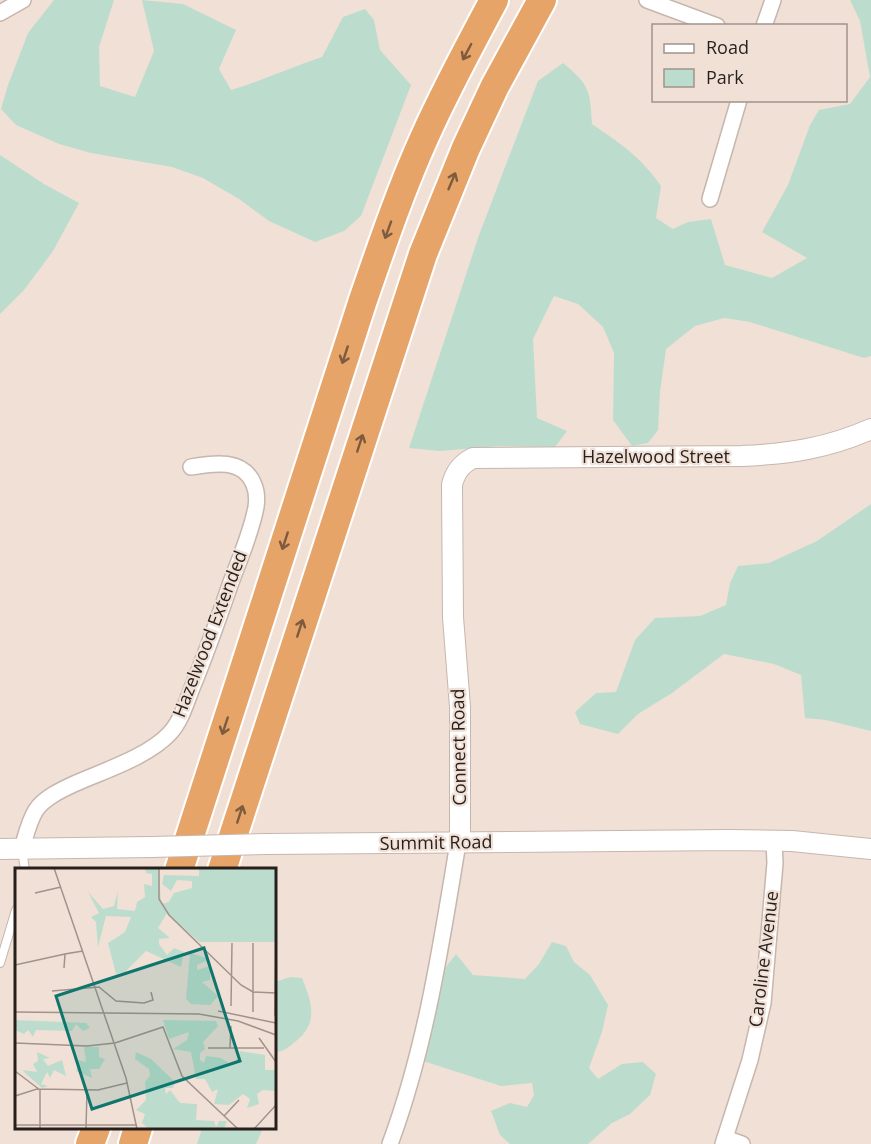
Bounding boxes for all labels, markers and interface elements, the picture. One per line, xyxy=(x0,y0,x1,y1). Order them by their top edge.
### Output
legend xyxy=(652,24,847,102)
text: Road xyxy=(706,35,749,59)
one-way arrow xyxy=(461,42,472,60)
text: Park xyxy=(706,65,744,89)
one-way arrow xyxy=(447,172,458,191)
one-way arrow xyxy=(381,220,392,238)
one-way arrow xyxy=(339,345,350,364)
one-way arrow xyxy=(356,434,367,453)
street label: Hazelwood Street xyxy=(582,444,730,468)
one-way arrow xyxy=(279,531,290,550)
street label: Hazelwood Extended xyxy=(166,547,252,720)
one-way arrow xyxy=(295,619,306,638)
street label: Connect Road xyxy=(445,688,471,806)
one-way arrow xyxy=(219,717,230,735)
one-way arrow xyxy=(235,805,246,824)
street label: Summit Road xyxy=(379,829,493,855)
inset map xyxy=(15,868,276,1129)
street label: Caroline Avenue xyxy=(743,889,783,1028)

